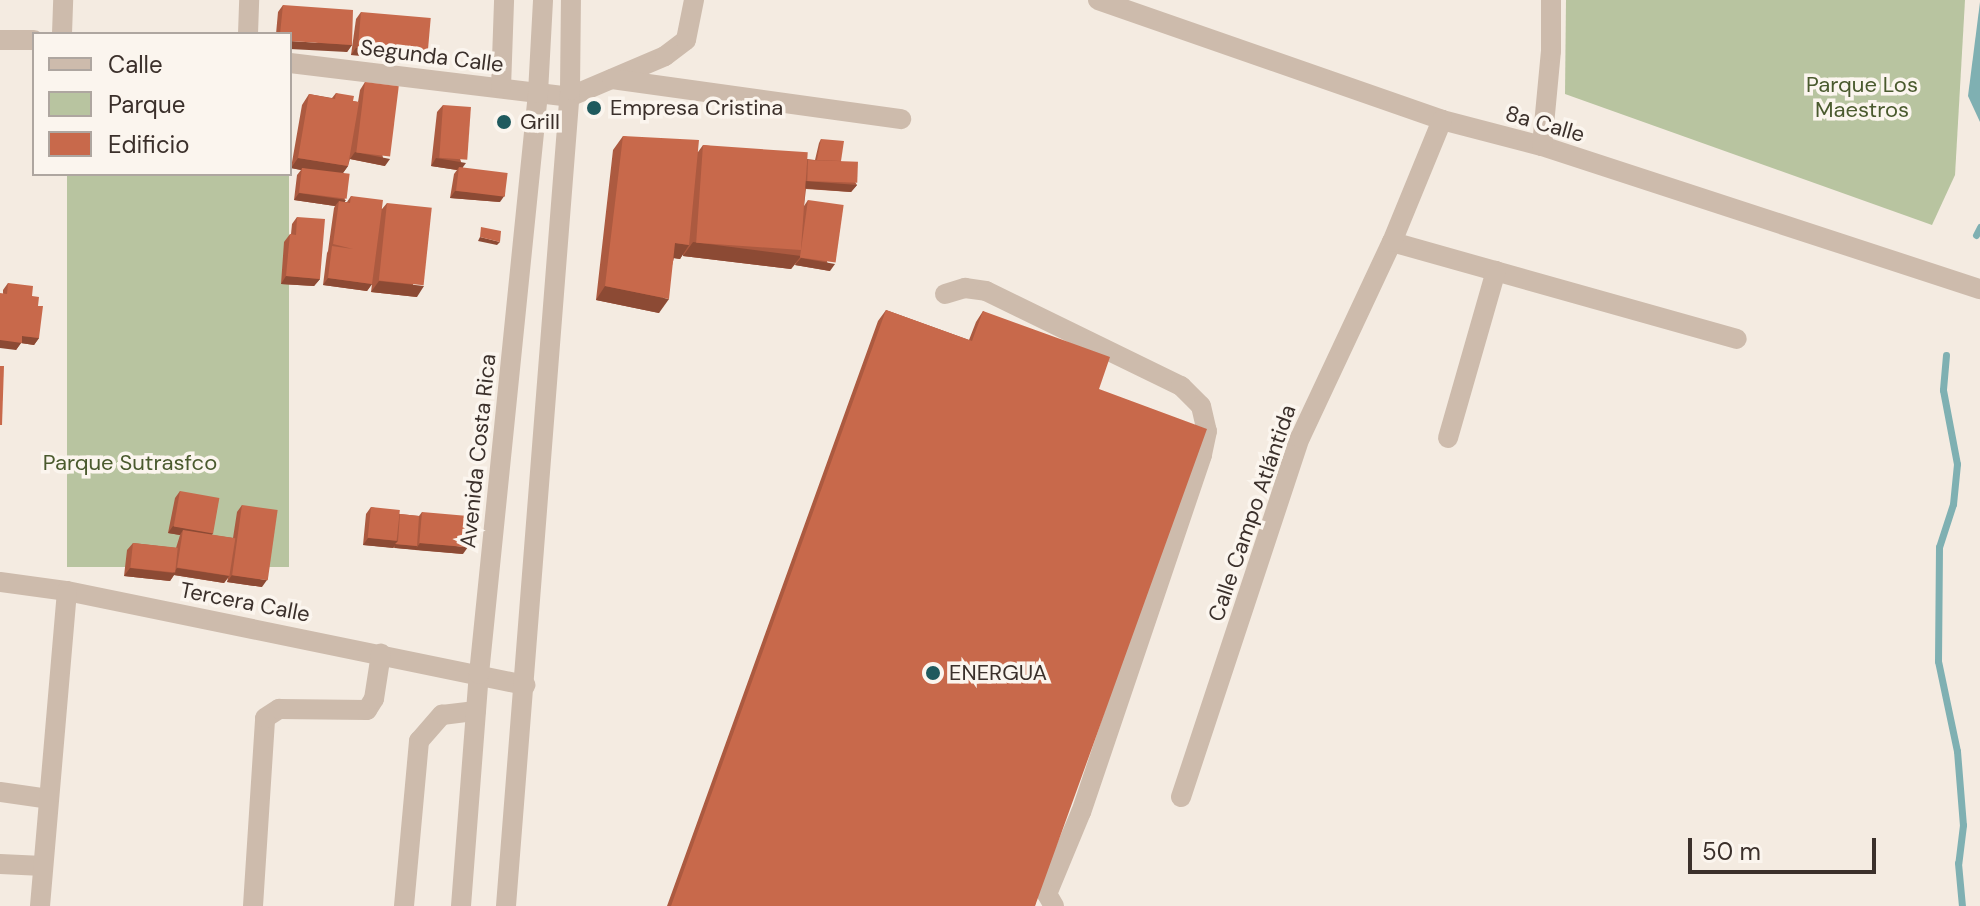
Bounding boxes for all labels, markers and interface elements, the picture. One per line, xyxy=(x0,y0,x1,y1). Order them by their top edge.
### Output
legend xyxy=(32,32,292,176)
street label: Segunda Calle xyxy=(359,34,505,78)
text: Calle xyxy=(108,49,163,80)
park label: Parque Los Maestros xyxy=(1806,71,1918,122)
text: Parque xyxy=(108,89,185,120)
place label: Empresa Cristina xyxy=(610,95,783,121)
marker: Empresa Cristina xyxy=(585,99,603,117)
street label: 8a Calle xyxy=(1502,100,1588,148)
place label: Grill xyxy=(520,109,560,135)
marker: Grill xyxy=(495,113,513,131)
text: Edificio xyxy=(108,129,190,160)
street label: Avenida Costa Rica xyxy=(455,353,501,549)
street label: Calle Campo Atlántida xyxy=(1203,401,1301,625)
park label: Parque Sutrasfco xyxy=(43,450,217,476)
street label: Tercera Calle xyxy=(178,576,312,628)
place label: ENERGUA xyxy=(949,660,1047,686)
marker: ENERGUA xyxy=(924,664,942,682)
scale bar xyxy=(1692,822,1880,872)
text: 50 m xyxy=(1702,836,1761,867)

